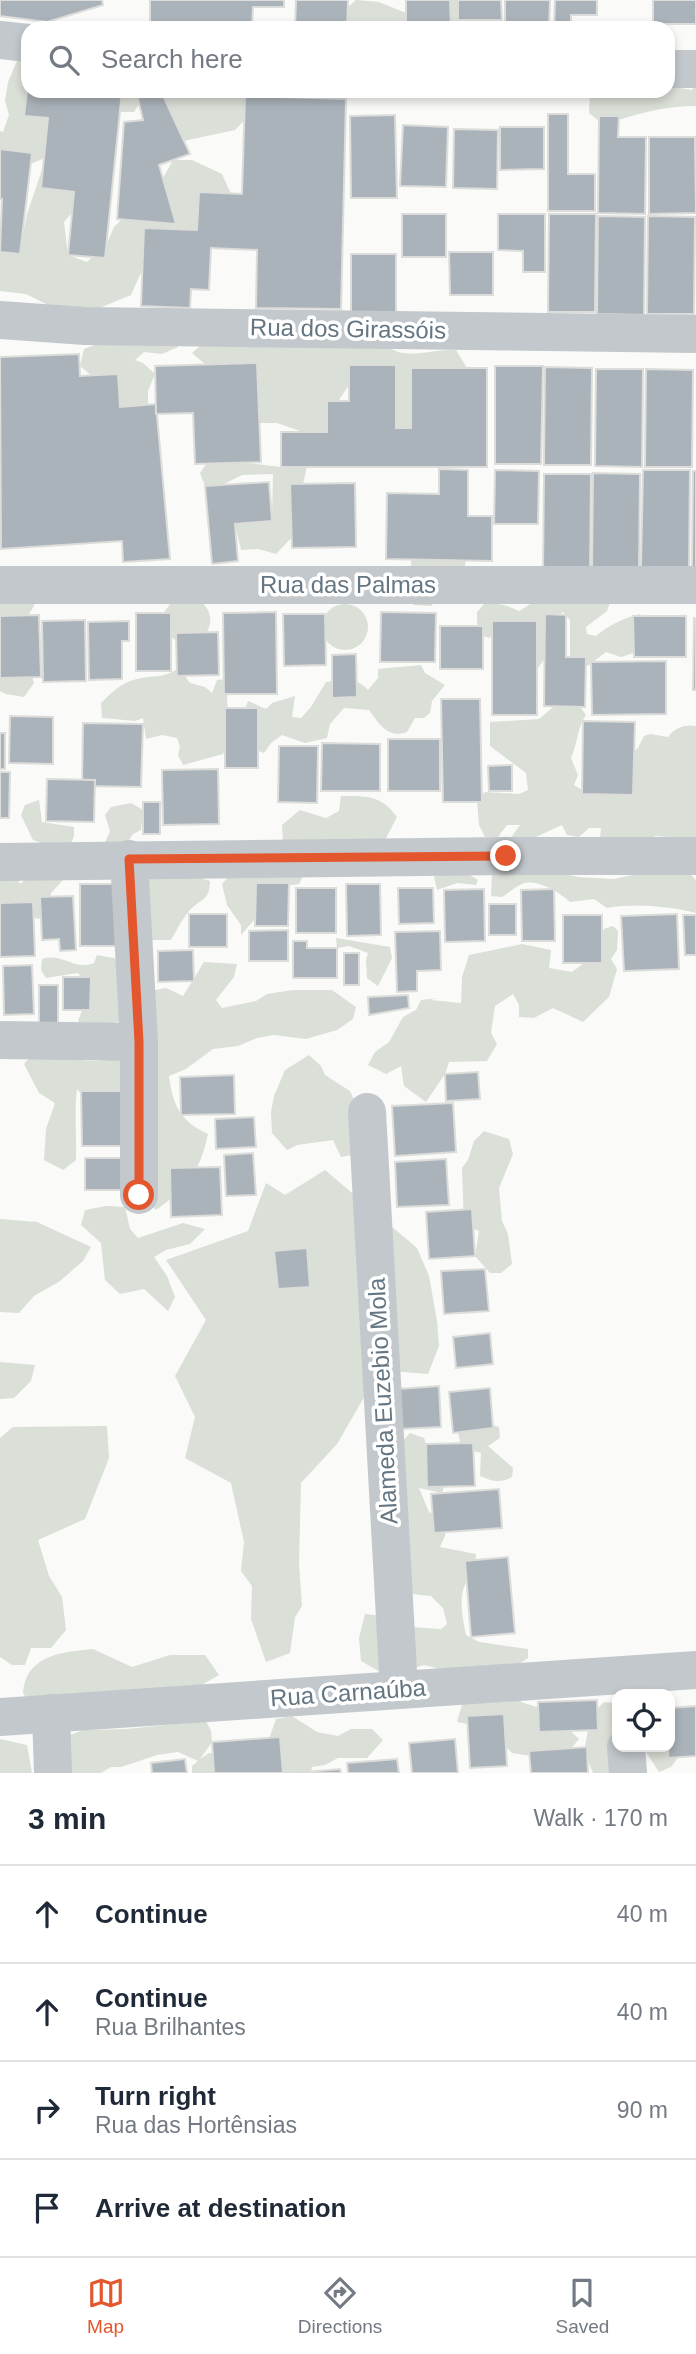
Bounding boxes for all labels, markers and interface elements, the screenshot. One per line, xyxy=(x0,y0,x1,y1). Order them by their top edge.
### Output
search box xyxy=(21,21,675,98)
icon: search xyxy=(45,41,83,79)
text: Search here xyxy=(101,44,243,74)
street label: Rua dos Girassóis xyxy=(250,313,446,344)
street label: Rua das Palmas xyxy=(260,571,436,598)
route end xyxy=(490,840,521,871)
route start xyxy=(123,1179,154,1210)
street label: Alameda Euzebio Mola xyxy=(363,1276,402,1525)
street label: Rua Carnaúba xyxy=(269,1674,427,1711)
map controls xyxy=(612,1689,675,1752)
button: locate xyxy=(612,1689,675,1752)
text: 3 min xyxy=(28,1802,106,1835)
text: Walk · 170 m xyxy=(533,1805,668,1831)
icon: ahead xyxy=(28,1895,66,1933)
text: Continue xyxy=(95,1899,208,1929)
text: 40 m xyxy=(617,1901,668,1927)
text: Continue xyxy=(95,1983,208,2013)
icon: ahead xyxy=(28,1993,66,2031)
text: 40 m xyxy=(617,1999,668,2025)
text: Rua Brilhantes xyxy=(95,2014,246,2040)
text: Turn right xyxy=(95,2081,216,2111)
icon: right xyxy=(28,2091,66,2129)
text: 90 m xyxy=(617,2097,668,2123)
text: Rua das Hortênsias xyxy=(95,2112,297,2138)
icon: arrive xyxy=(28,2189,66,2227)
text: Arrive at destination xyxy=(95,2193,346,2223)
tab: Map xyxy=(87,2274,125,2338)
tab: Directions xyxy=(298,2274,382,2338)
tab: Saved xyxy=(555,2274,609,2338)

